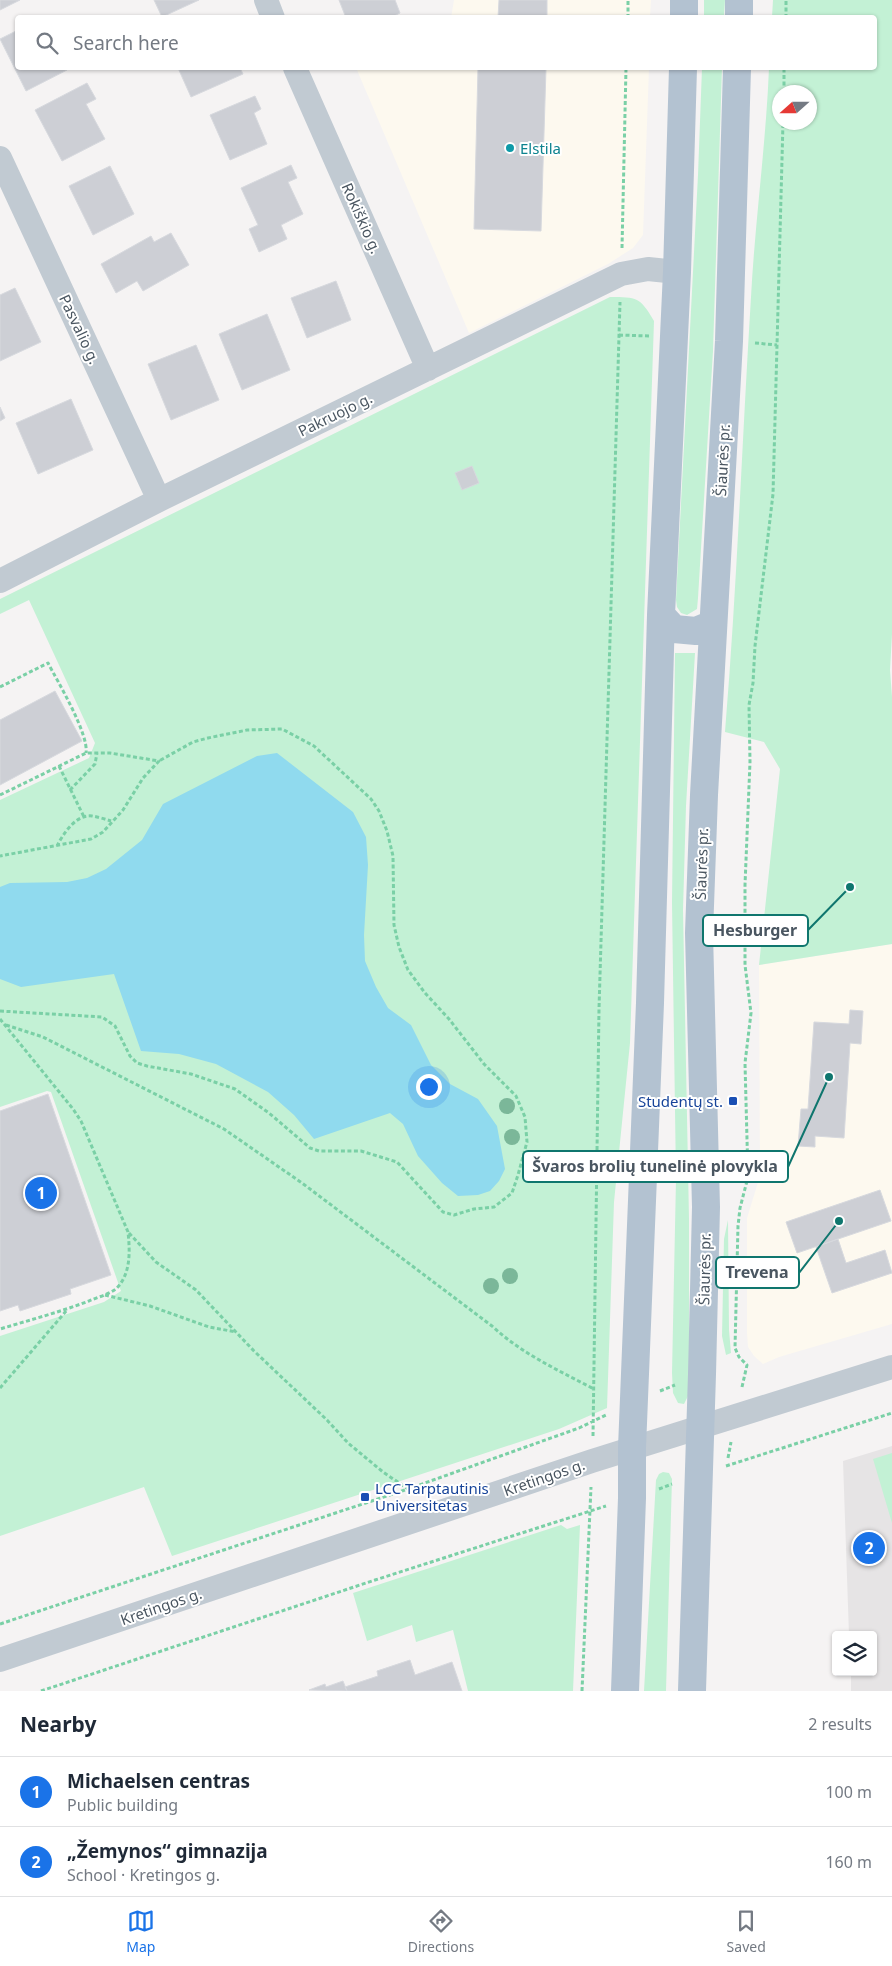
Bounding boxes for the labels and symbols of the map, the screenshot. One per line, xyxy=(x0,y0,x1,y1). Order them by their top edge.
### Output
north arrow xyxy=(772,85,817,130)
place label: Elstila xyxy=(520,138,561,158)
marker: Elstila xyxy=(504,142,516,154)
street label: Rokiškio g. xyxy=(337,179,387,257)
street label: Pasvalio g. xyxy=(55,291,105,367)
street label: Pakruojo g. xyxy=(295,387,375,441)
street label: Šiaurės pr. xyxy=(710,423,734,497)
street label: Šiaurės pr. xyxy=(690,828,712,900)
callout: Hesburger xyxy=(703,915,808,946)
text: Hesburger xyxy=(713,919,797,941)
your location xyxy=(416,1074,442,1100)
place label: Studentų st. xyxy=(638,1091,723,1111)
marker: Studentų st. xyxy=(727,1095,739,1107)
callout: Švaros brolių tunelinė plovykla xyxy=(523,1151,788,1182)
text: Švaros brolių tunelinė plovykla xyxy=(532,1155,778,1177)
pin: 1 xyxy=(25,1174,57,1212)
street label: Šiaurės pr. xyxy=(693,1233,715,1305)
callout: Trevena xyxy=(716,1257,799,1288)
text: Trevena xyxy=(725,1261,789,1283)
street label: Kretingos g. xyxy=(501,1454,587,1500)
place label: LCC Tarptautinis Universitetas xyxy=(375,1478,489,1515)
marker: LCC Tarptautinis Universitetas xyxy=(359,1491,371,1503)
pin: 2 xyxy=(853,1529,885,1567)
street label: Kretingos g. xyxy=(118,1583,204,1629)

